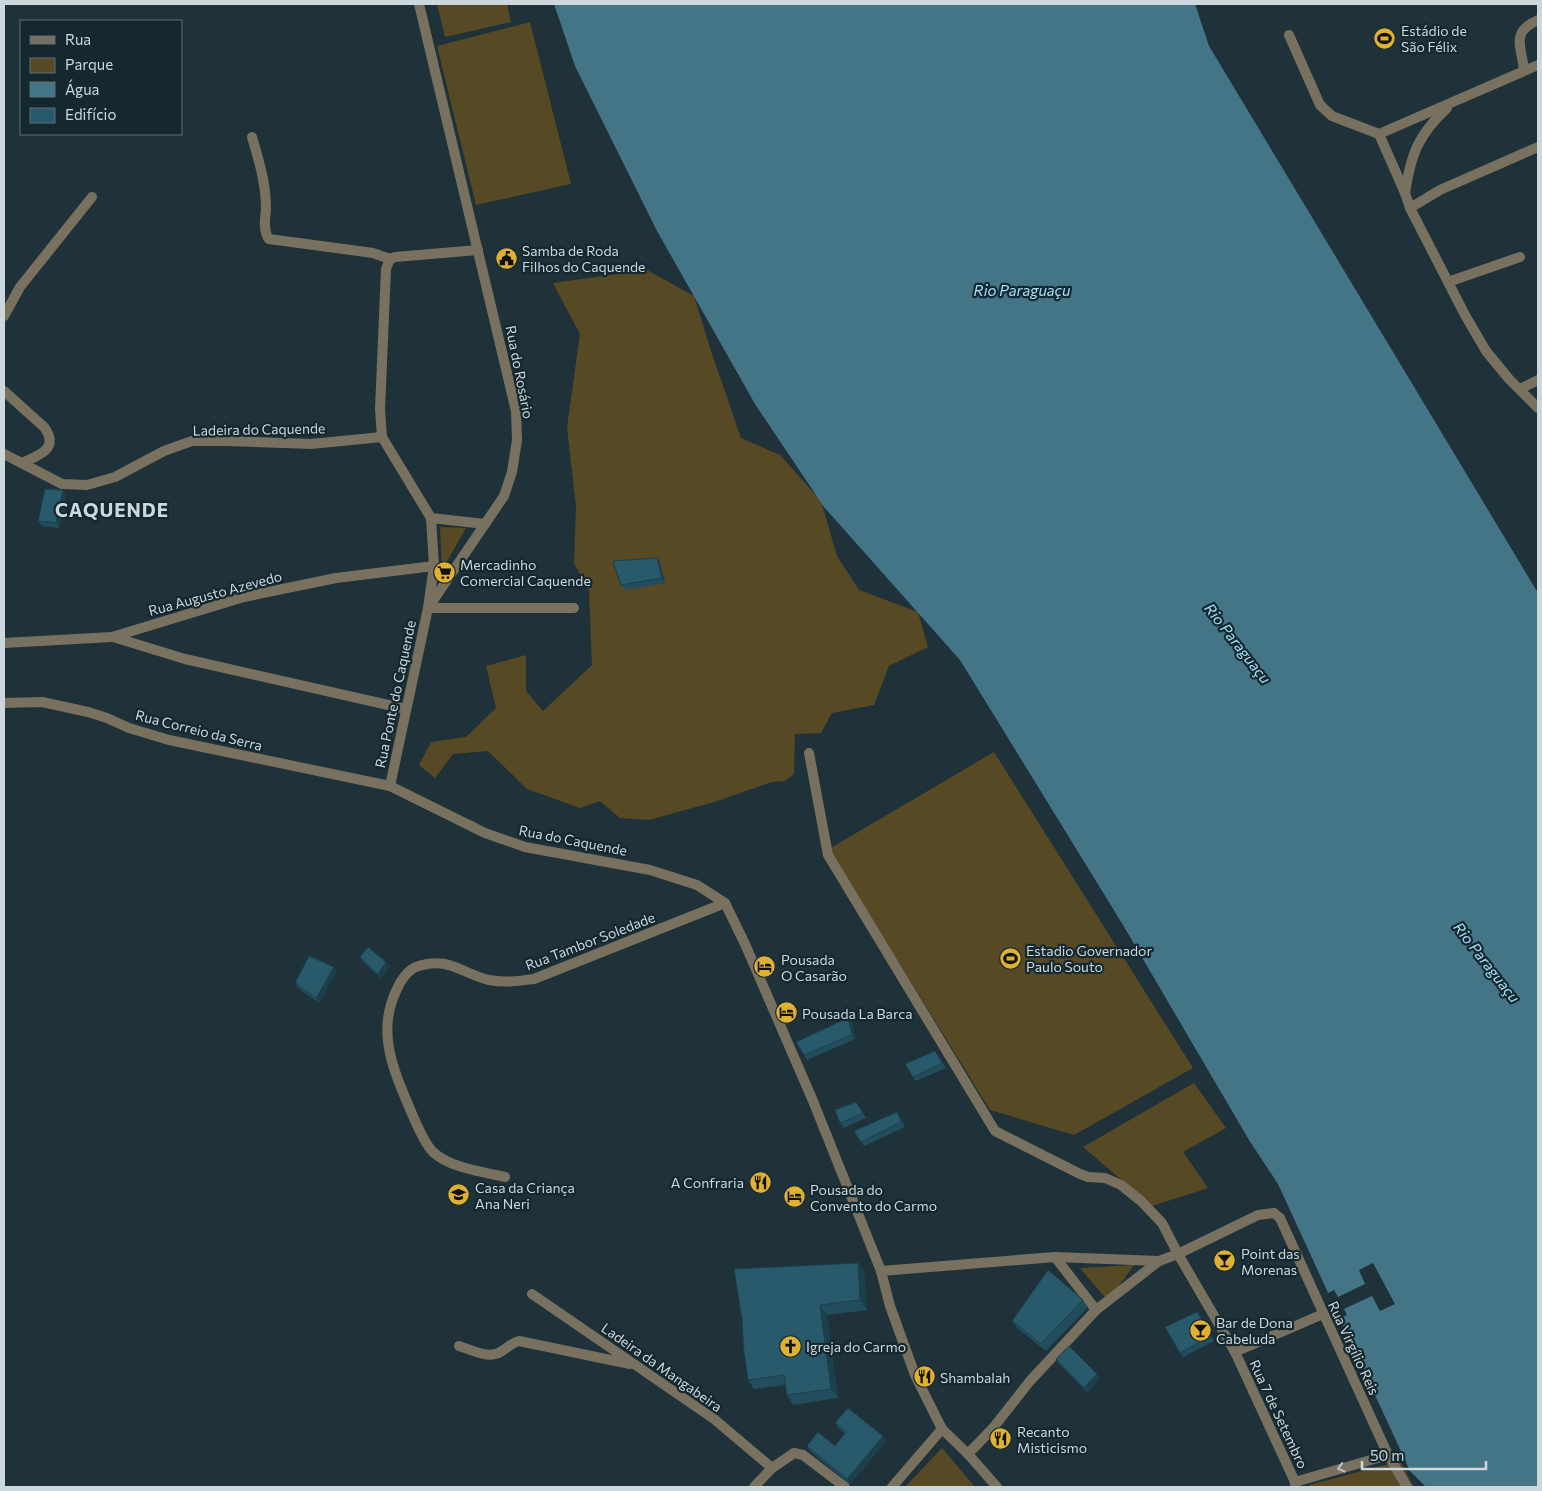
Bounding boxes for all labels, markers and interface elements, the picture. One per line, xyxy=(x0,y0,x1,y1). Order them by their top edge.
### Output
legend xyxy=(20,20,182,135)
place label: Estádio de São Félix xyxy=(1401,22,1467,55)
sports icon: Estádio de São Félix xyxy=(1373,26,1397,50)
text: Rua xyxy=(65,30,91,48)
text: Parque xyxy=(65,55,113,73)
text: Água xyxy=(65,79,99,98)
text: Edifício xyxy=(65,105,116,123)
place label: Samba de Roda Filhos do Caquende xyxy=(522,242,645,275)
public building icon: Samba de Roda Filhos do Caquende xyxy=(494,246,518,270)
water label: Rio Paraguaçu xyxy=(974,281,1071,299)
street label: Rua do Rosário xyxy=(503,324,537,420)
street label: Ladeira do Caquende xyxy=(192,419,326,439)
district label: CAQUENDE xyxy=(55,498,169,521)
place label: Mercadinho Comercial Caquende xyxy=(460,556,591,589)
supermarket icon: Mercadinho Comercial Caquende xyxy=(432,560,456,584)
street label: Rua Augusto Azevedo xyxy=(146,567,284,619)
water label: Rio Paraguaçu xyxy=(1201,599,1275,687)
street label: Rua Ponte do Caquende xyxy=(371,619,419,769)
street label: Rua Correio da Serra xyxy=(134,706,264,754)
street label: Rua do Caquende xyxy=(517,821,629,859)
street label: Rua Tambor Soledade xyxy=(523,908,657,974)
water label: Rio Paraguaçu xyxy=(1450,918,1524,1006)
place label: Estadio Governador Paulo Souto xyxy=(1026,942,1152,975)
sports icon: Estadio Governador Paulo Souto xyxy=(998,946,1022,970)
place label: Pousada O Casarão xyxy=(781,951,847,984)
hotel icon: Pousada O Casarão xyxy=(753,955,777,979)
hotel icon: Pousada La Barca xyxy=(774,1001,798,1025)
place label: Pousada La Barca xyxy=(802,1005,912,1022)
restaurant icon: A Confraria xyxy=(748,1170,772,1194)
place label: A Confraria xyxy=(671,1174,744,1191)
place label: Casa da Criança Ana Neri xyxy=(475,1179,575,1212)
place label: Pousada do Convento do Carmo xyxy=(810,1181,937,1214)
school or university icon: Casa da Criança Ana Neri xyxy=(447,1183,471,1207)
hotel icon: Pousada do Convento do Carmo xyxy=(782,1185,806,1209)
place label: Point das Morenas xyxy=(1241,1245,1300,1278)
bar icon: Point das Morenas xyxy=(1213,1249,1237,1273)
street label: Rua Virgílio Reis xyxy=(1325,1298,1383,1398)
place label: Bar de Dona Cabeluda xyxy=(1216,1314,1293,1347)
bar icon: Bar de Dona Cabeluda xyxy=(1188,1318,1212,1342)
street label: Ladeira da Mangabeira xyxy=(598,1319,726,1415)
church icon: Igreja do Carmo xyxy=(778,1334,802,1358)
place label: Igreja do Carmo xyxy=(806,1338,906,1355)
street label: Rua 7 de Setembro xyxy=(1246,1357,1312,1471)
restaurant icon: Shambalah xyxy=(912,1365,936,1389)
place label: Shambalah xyxy=(940,1369,1010,1386)
place label: Recanto Misticismo xyxy=(1017,1423,1087,1456)
restaurant icon: Recanto Misticismo xyxy=(989,1427,1013,1451)
scale bar xyxy=(1362,1438,1486,1470)
text: 50 m xyxy=(1370,1446,1404,1464)
one-way arrow xyxy=(1338,1463,1346,1473)

